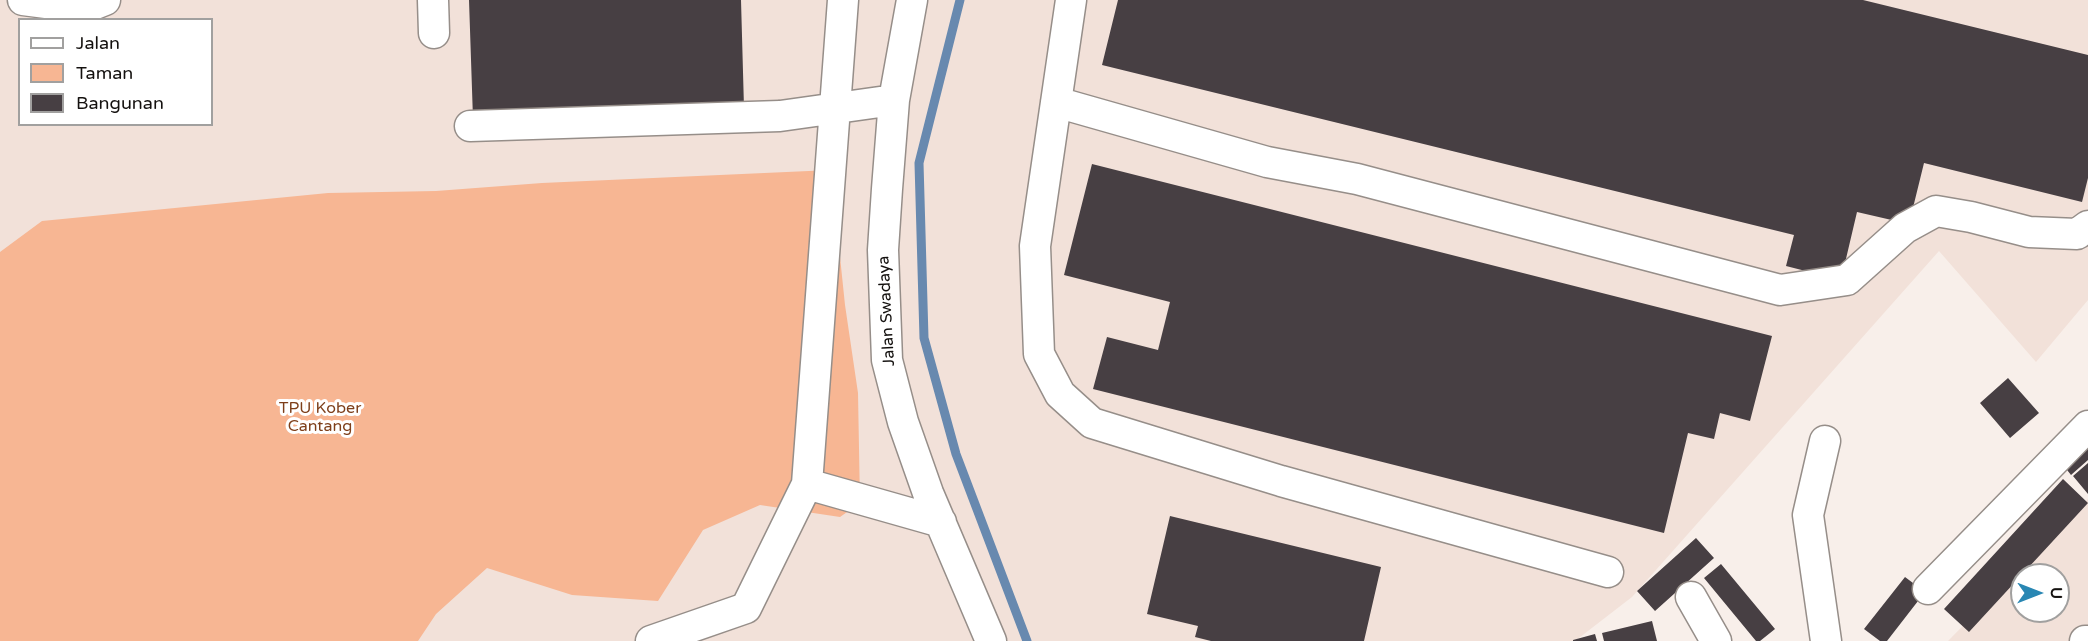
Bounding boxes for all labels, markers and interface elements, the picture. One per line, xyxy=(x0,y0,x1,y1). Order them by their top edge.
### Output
legend xyxy=(18,18,213,126)
text: Jalan xyxy=(76,32,120,54)
text: Taman xyxy=(76,62,133,84)
text: Bangunan xyxy=(76,92,164,114)
street label: Jalan Swadaya xyxy=(875,255,899,367)
park label: TPU Kober Cantang xyxy=(279,399,361,437)
north arrow xyxy=(2010,563,2070,623)
text: U xyxy=(2046,587,2066,599)

